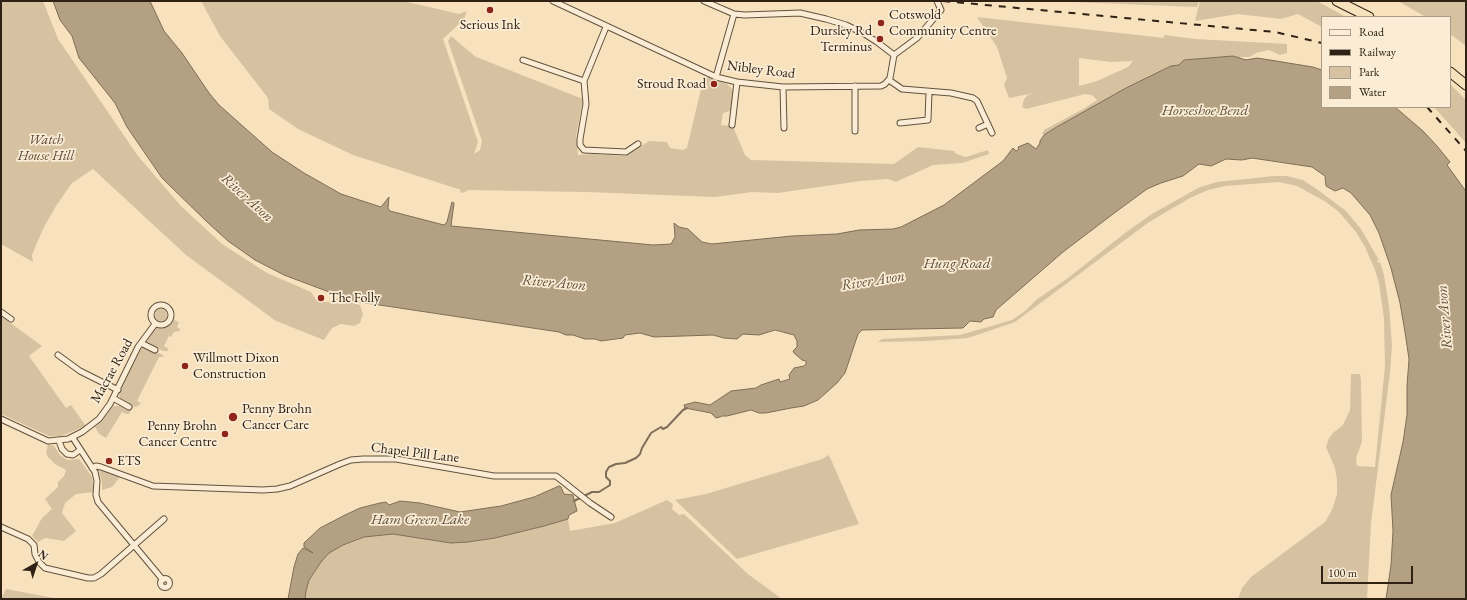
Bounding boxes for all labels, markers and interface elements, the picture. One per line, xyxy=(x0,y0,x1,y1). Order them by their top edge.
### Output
marker: Serious Ink xyxy=(485,5,495,15)
place label: Cotswold Community Centre xyxy=(889,7,997,40)
legend xyxy=(1321,16,1451,108)
place label: Serious Ink xyxy=(460,17,520,33)
marker: Cotswold Community Centre xyxy=(876,18,886,28)
place label: Dursley Rd Terminus xyxy=(810,23,872,56)
text: Road xyxy=(1359,24,1384,40)
marker: Dursley Rd Terminus xyxy=(875,34,885,44)
text: Railway xyxy=(1359,44,1396,60)
street label: Nibley Road xyxy=(726,57,796,83)
text: Park xyxy=(1359,64,1379,80)
place label: Stroud Road xyxy=(637,76,706,92)
marker: Stroud Road xyxy=(709,79,719,89)
text: Water xyxy=(1359,84,1386,100)
water label: Horseshoe Bend xyxy=(1162,102,1248,120)
park label: Watch House Hill xyxy=(18,132,74,164)
water label: River Avon xyxy=(217,170,277,226)
water label: Hung Road xyxy=(924,255,990,273)
water label: River Avon xyxy=(840,267,906,295)
water label: River Avon xyxy=(521,271,587,295)
water label: River Avon xyxy=(1433,284,1457,350)
place label: The Folly xyxy=(329,290,380,306)
marker: The Folly xyxy=(316,293,326,303)
street label: Macrae Road xyxy=(87,336,137,406)
place label: Willmott Dixon Construction xyxy=(193,350,279,382)
marker: Willmott Dixon Construction xyxy=(180,361,190,371)
place label: Penny Brohn Cancer Care xyxy=(242,401,312,434)
marker: Penny Brohn Cancer Care xyxy=(227,411,239,423)
place label: Penny Brohn Cancer Centre xyxy=(138,418,217,450)
marker: Penny Brohn Cancer Centre xyxy=(220,429,230,439)
street label: Chapel Pill Lane xyxy=(370,439,460,467)
place label: ETS xyxy=(117,453,141,469)
marker: ETS xyxy=(104,456,114,466)
water label: Ham Green Lake xyxy=(371,511,469,529)
north arrow xyxy=(16,544,56,584)
text: N xyxy=(36,546,51,563)
scale bar xyxy=(1323,558,1415,584)
text: 100 m xyxy=(1328,565,1357,581)

